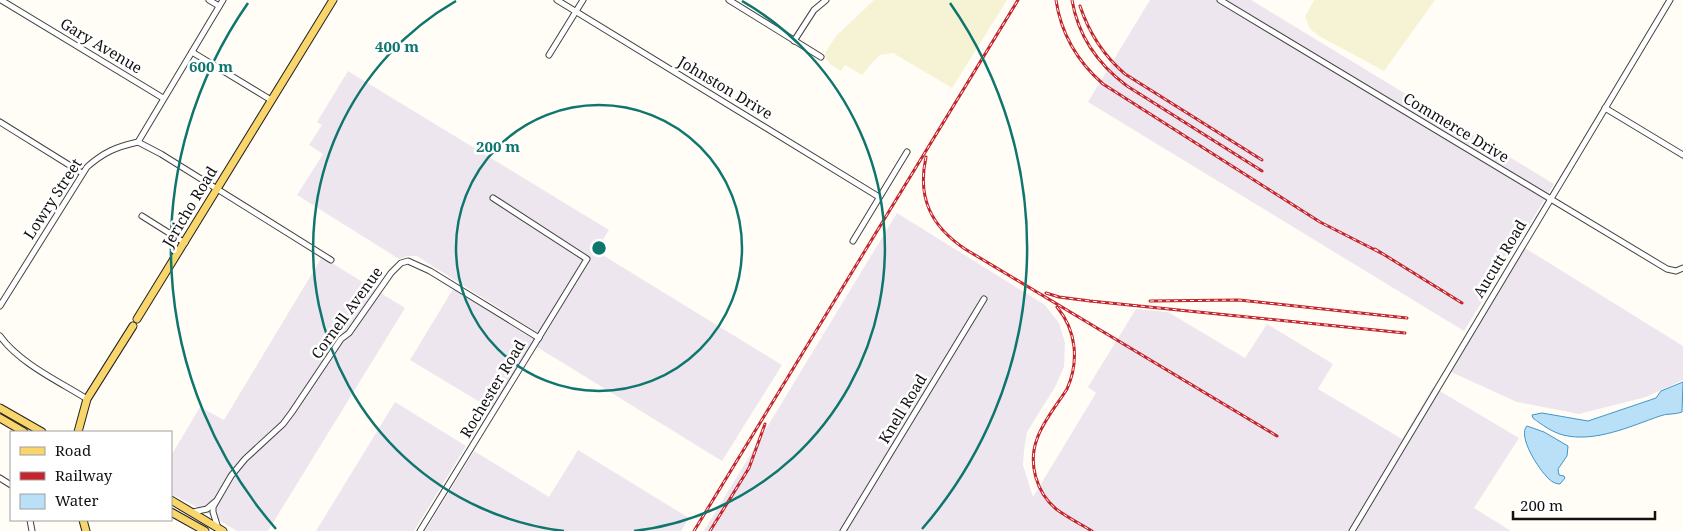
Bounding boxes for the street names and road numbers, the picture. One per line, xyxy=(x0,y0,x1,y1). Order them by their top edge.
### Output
street label: Gary Avenue xyxy=(57,13,146,77)
street label: Johnston Drive xyxy=(674,51,777,123)
street label: Commerce Drive xyxy=(1400,88,1513,167)
street label: Lowry Street xyxy=(19,154,86,243)
street label: Jericho Road xyxy=(157,162,221,251)
street label: Aucutt Road xyxy=(1468,216,1530,301)
street label: Cornell Avenue xyxy=(306,262,386,363)
street label: Rochester Road xyxy=(455,336,529,441)
street label: Knell Road xyxy=(874,370,931,447)

